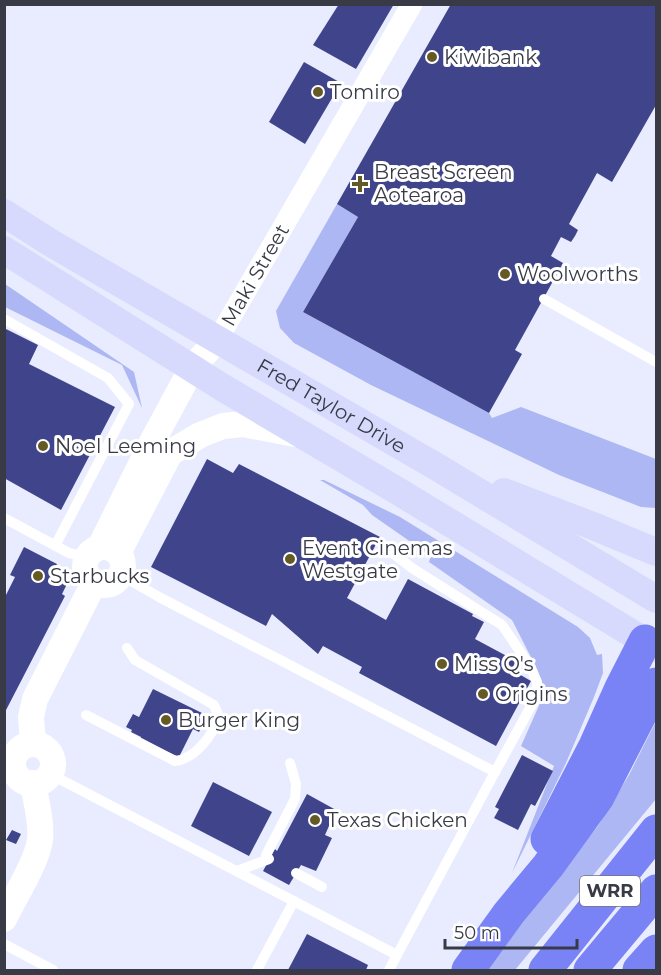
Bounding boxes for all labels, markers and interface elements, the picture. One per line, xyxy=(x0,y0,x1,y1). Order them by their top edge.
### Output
place label: Kiwibank xyxy=(444,45,537,69)
marker: Kiwibank xyxy=(425,50,439,64)
place label: Tomiro xyxy=(330,80,400,104)
marker: Tomiro xyxy=(311,85,325,99)
place label: Breast Screen Aotearoa xyxy=(374,160,513,207)
marker: Breast Screen Aotearoa xyxy=(351,175,369,193)
street label: Maki Street xyxy=(216,220,294,330)
place label: Woolworths xyxy=(517,262,638,286)
marker: Woolworths xyxy=(498,267,512,281)
street label: Fred Taylor Drive xyxy=(253,353,410,458)
place label: Noel Leeming xyxy=(55,434,196,458)
marker: Noel Leeming xyxy=(36,439,50,453)
place label: Event Cinemas Westgate xyxy=(302,536,453,583)
marker: Event Cinemas Westgate xyxy=(283,552,297,566)
place label: Starbucks xyxy=(50,564,149,588)
marker: Starbucks xyxy=(31,569,45,583)
place label: Miss Q's xyxy=(454,652,534,676)
marker: Miss Q's xyxy=(435,657,449,671)
place label: Origins xyxy=(495,682,568,706)
marker: Origins xyxy=(476,687,490,701)
place label: Burger King xyxy=(178,708,300,732)
marker: Burger King xyxy=(159,713,173,727)
place label: Texas Chicken xyxy=(327,808,468,832)
marker: Texas Chicken xyxy=(308,813,322,827)
road number: WRR xyxy=(580,876,640,906)
scale bar xyxy=(445,912,577,950)
text: 50 m xyxy=(454,922,500,944)

